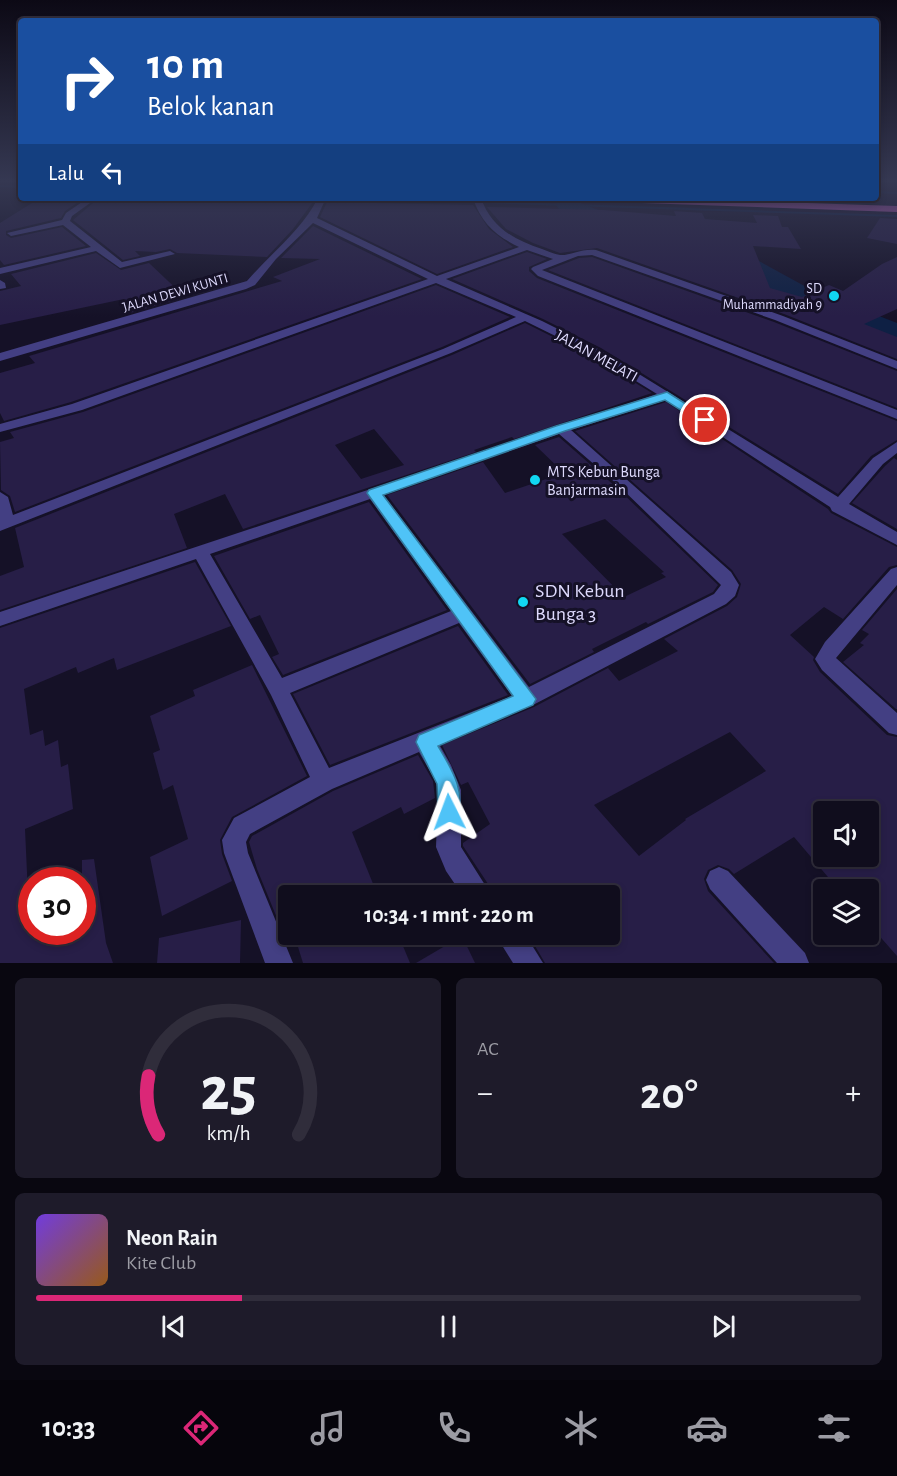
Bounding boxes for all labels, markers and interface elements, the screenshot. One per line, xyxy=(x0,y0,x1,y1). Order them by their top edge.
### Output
icon: right xyxy=(48,42,126,120)
text: 10 m xyxy=(147,44,224,86)
text: Belok kanan xyxy=(147,93,274,120)
icon: left xyxy=(96,156,129,189)
text: Lalu xyxy=(48,162,84,184)
street label: JALAN DEWI KUNTI xyxy=(121,271,230,315)
place label: SD Muhammadiyah 9 xyxy=(723,282,822,312)
marker: SD Muhammadiyah 9 xyxy=(827,289,841,303)
street label: JALAN MELATI xyxy=(553,327,640,385)
pin xyxy=(679,394,730,445)
icon: arrive xyxy=(688,403,721,436)
place label: MTS Kebun Bunga Banjarmasin xyxy=(547,464,660,499)
marker: MTS Kebun Bunga Banjarmasin xyxy=(528,473,542,487)
place label: SDN Kebun Bunga 3 xyxy=(535,581,625,624)
marker: SDN Kebun Bunga 3 xyxy=(516,595,530,609)
position arrow xyxy=(417,780,481,844)
map controls xyxy=(813,801,879,945)
button: sound xyxy=(813,801,879,867)
speed limit sign: 30 xyxy=(18,867,96,945)
button: layers xyxy=(813,879,879,945)
text: 10:34 · 1 mnt · 220 m xyxy=(364,904,534,926)
text: AC xyxy=(477,1039,499,1059)
text: 25 xyxy=(200,1059,256,1121)
text: 20° xyxy=(640,1072,698,1117)
text: − xyxy=(477,1077,493,1110)
text: + xyxy=(845,1077,861,1110)
text: km/h xyxy=(206,1123,250,1144)
text: Neon Rain xyxy=(126,1227,218,1249)
text: Kite Club xyxy=(126,1253,196,1273)
icon: previous xyxy=(157,1310,190,1343)
icon: pause xyxy=(432,1310,465,1343)
icon: next xyxy=(707,1310,740,1343)
icon: directions xyxy=(180,1407,222,1449)
icon: music xyxy=(307,1407,349,1449)
icon: phone xyxy=(433,1407,475,1449)
icon: climate xyxy=(560,1407,602,1449)
icon: car xyxy=(686,1407,728,1449)
icon: filters xyxy=(813,1407,855,1449)
text: 10:33 xyxy=(42,1414,96,1441)

